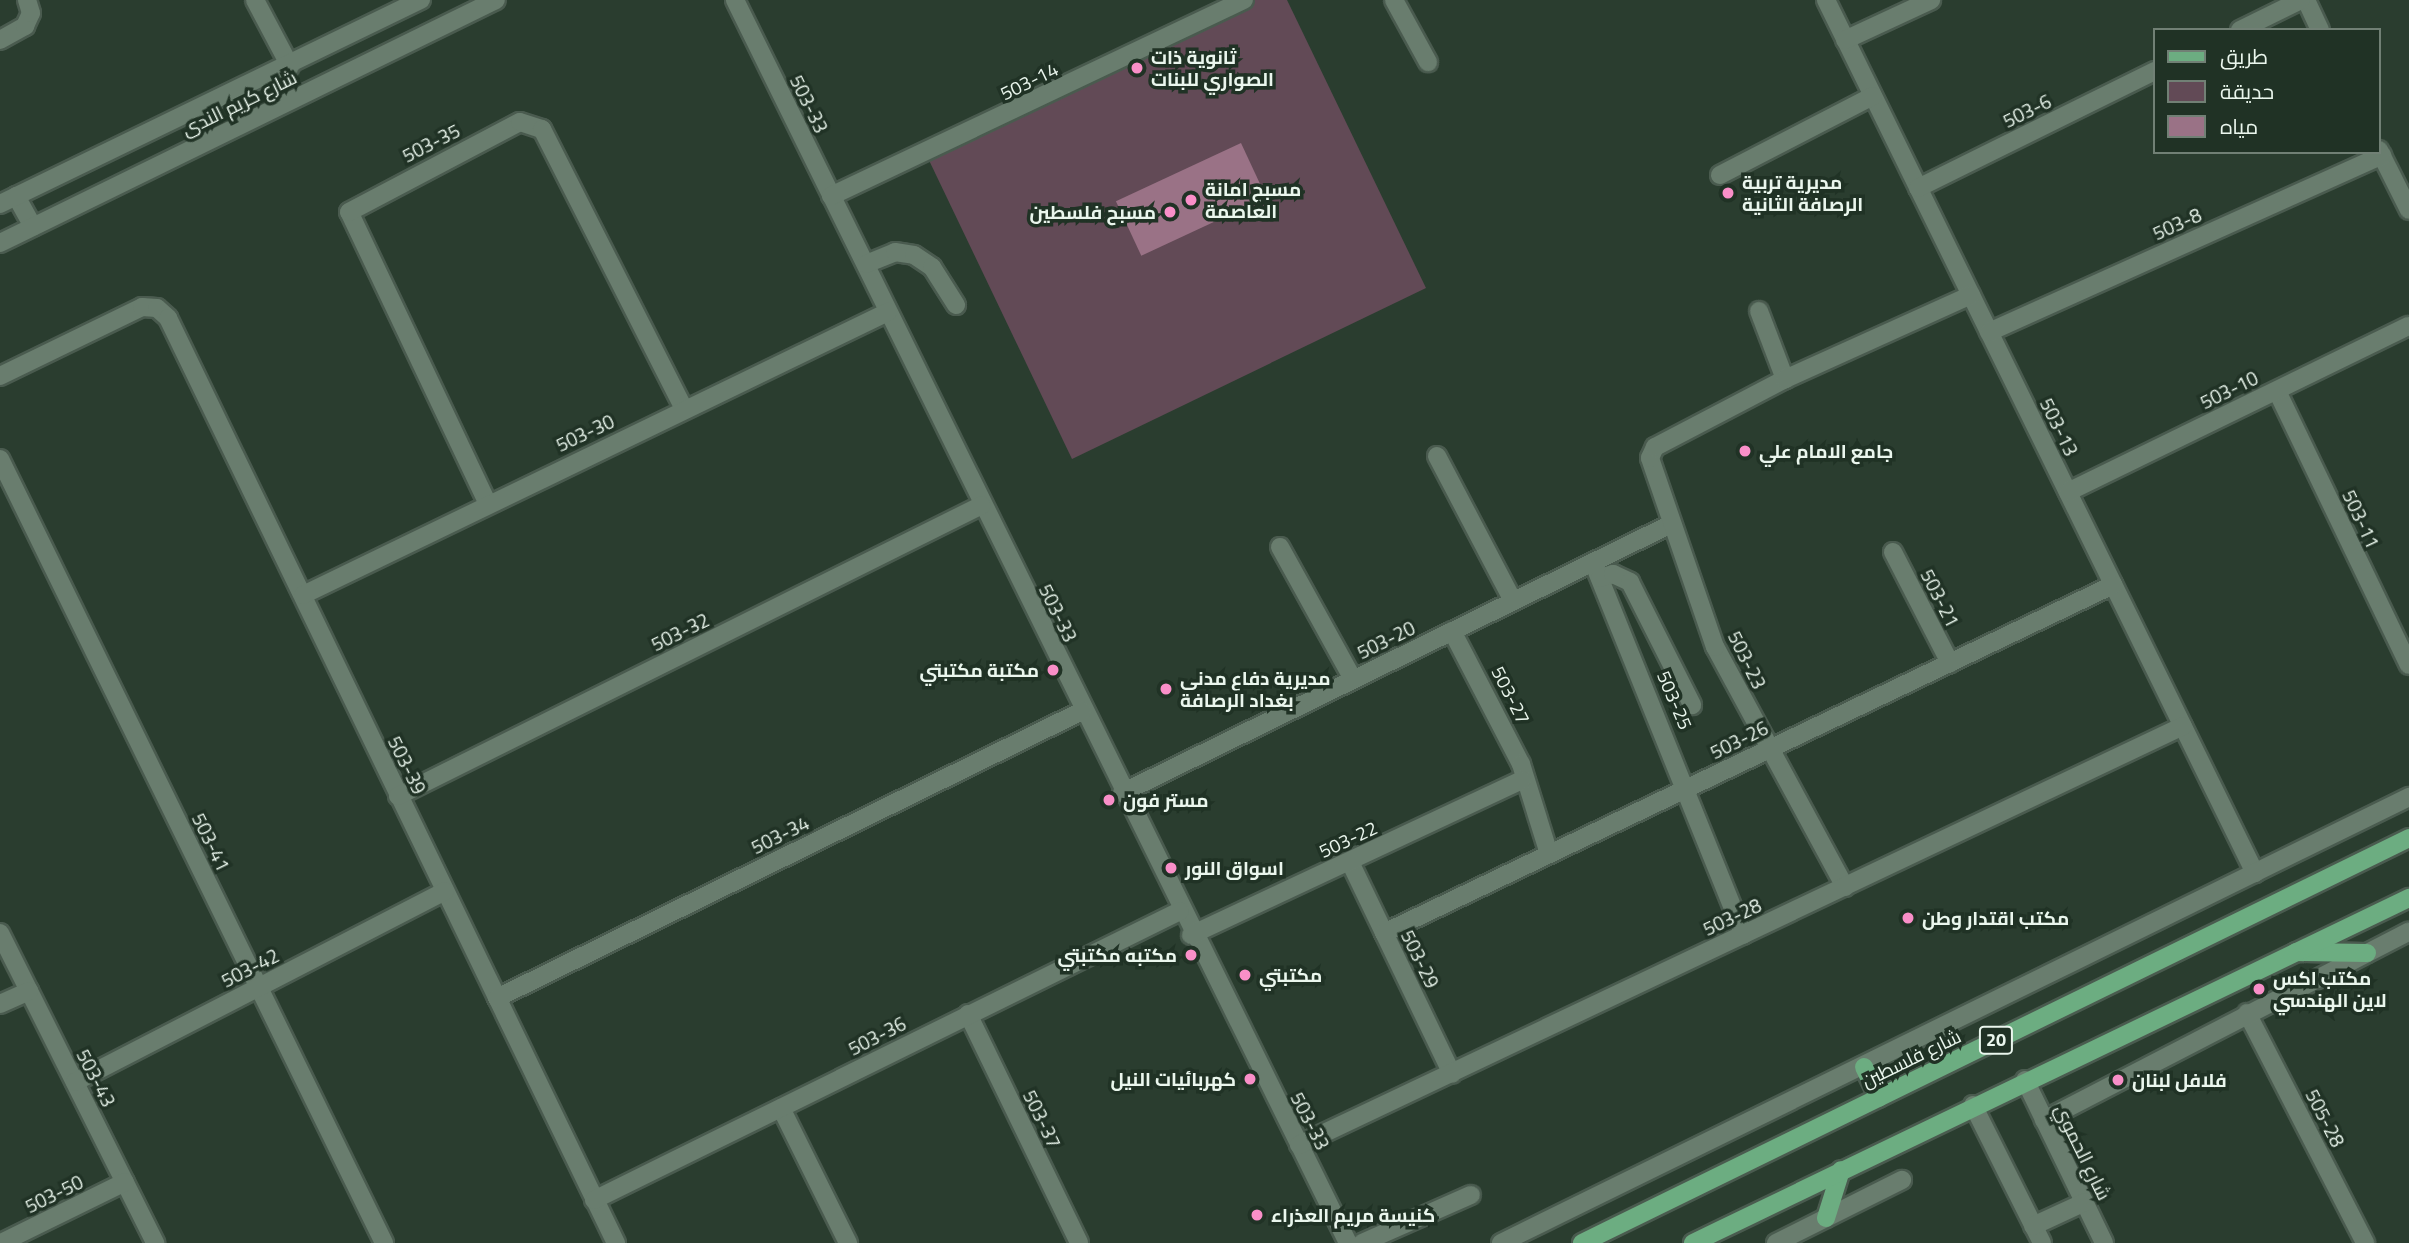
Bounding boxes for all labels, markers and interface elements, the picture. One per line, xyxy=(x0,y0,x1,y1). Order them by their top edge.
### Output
legend xyxy=(2154,28,2381,154)
text: طريق xyxy=(2220,40,2268,72)
place label: ثانوية ذات الصواري للبنات xyxy=(1151,46,1274,90)
street label: 503-14 xyxy=(996,57,1062,105)
marker: ثانوية ذات الصواري للبنات xyxy=(1129,60,1145,76)
street label: شارع كريم الندى xyxy=(178,65,300,141)
street label: 503-33 xyxy=(785,71,833,137)
text: حديقة xyxy=(2220,75,2274,107)
street label: 503-6 xyxy=(1999,90,2055,132)
text: مياه xyxy=(2220,110,2258,142)
street label: 503-35 xyxy=(398,119,464,167)
place label: مديرية تربية الرصافة الثانية xyxy=(1742,171,1863,215)
place label: مسبح امانة العاصمة xyxy=(1205,178,1301,222)
marker: مديرية تربية الرصافة الثانية xyxy=(1720,185,1736,201)
marker: مسبح امانة العاصمة xyxy=(1183,192,1199,208)
place label: مسبح فلسطين xyxy=(1030,201,1156,223)
street label: 503-8 xyxy=(2149,203,2205,245)
marker: مسبح فلسطين xyxy=(1162,204,1178,220)
street label: 503-10 xyxy=(2196,366,2262,414)
street label: 503-13 xyxy=(2035,394,2083,460)
street label: 503-30 xyxy=(552,410,618,456)
place label: جامع الامام علي xyxy=(1759,440,1893,462)
marker: جامع الامام علي xyxy=(1737,443,1753,459)
street label: 503-11 xyxy=(2338,486,2384,552)
street label: 503-21 xyxy=(1916,565,1964,631)
street label: 503-33 xyxy=(1034,580,1082,646)
street label: 503-32 xyxy=(647,608,713,656)
street label: 503-20 xyxy=(1353,616,1419,664)
street label: 503-23 xyxy=(1723,627,1771,693)
place label: مكتبة مكتبتي xyxy=(919,659,1039,681)
marker: مكتبة مكتبتي xyxy=(1045,662,1061,678)
street label: 503-27 xyxy=(1487,662,1535,728)
place label: مديرية دفاع مدني بغداد الرصافة xyxy=(1180,667,1330,711)
street label: 503-25 xyxy=(1652,667,1698,733)
marker: مديرية دفاع مدني بغداد الرصافة xyxy=(1158,681,1174,697)
street label: 503-26 xyxy=(1706,716,1772,764)
street label: 503-39 xyxy=(383,732,431,798)
place label: مستر فون xyxy=(1123,789,1208,811)
marker: مستر فون xyxy=(1101,792,1117,808)
street label: 503-41 xyxy=(187,809,235,875)
street label: 503-34 xyxy=(747,811,813,859)
street label: 503-22 xyxy=(1315,816,1381,862)
place label: اسواق النور xyxy=(1185,857,1284,879)
marker: اسواق النور xyxy=(1163,860,1179,876)
street label: 503-28 xyxy=(1699,894,1765,940)
place label: مكتب اقتدار وطن xyxy=(1922,907,2069,929)
marker: مكتب اقتدار وطن xyxy=(1900,910,1916,926)
street label: 503-29 xyxy=(1396,926,1444,992)
street label: 503-42 xyxy=(217,944,283,992)
place label: مكتبه مكتبتي xyxy=(1057,944,1177,966)
marker: مكتبه مكتبتي xyxy=(1183,947,1199,963)
place label: مكتبتي xyxy=(1259,964,1322,986)
marker: مكتبتي xyxy=(1237,967,1253,983)
place label: مكتب اكس لاين الهندسي xyxy=(2273,967,2387,1011)
marker: مكتب اكس لاين الهندسي xyxy=(2251,981,2267,997)
street label: 503-36 xyxy=(844,1012,910,1060)
street label: شارع فلسطين xyxy=(1858,1024,1964,1092)
road number: 20 xyxy=(1979,1026,2014,1055)
street label: 503-43 xyxy=(72,1045,120,1111)
place label: كهربائيات النيل xyxy=(1110,1068,1236,1090)
place label: فلافل لبنان xyxy=(2132,1069,2227,1091)
marker: كهربائيات النيل xyxy=(1242,1071,1258,1087)
marker: فلافل لبنان xyxy=(2110,1072,2126,1088)
street label: 505-28 xyxy=(2301,1085,2349,1151)
street label: 503-37 xyxy=(1018,1086,1066,1152)
street label: 503-33 xyxy=(1286,1088,1334,1154)
street label: شارع الحموي xyxy=(2050,1100,2116,1204)
street label: 503-50 xyxy=(21,1170,87,1218)
place label: كنيسة مريم العذراء xyxy=(1271,1204,1435,1226)
marker: كنيسة مريم العذراء xyxy=(1249,1207,1265,1223)

